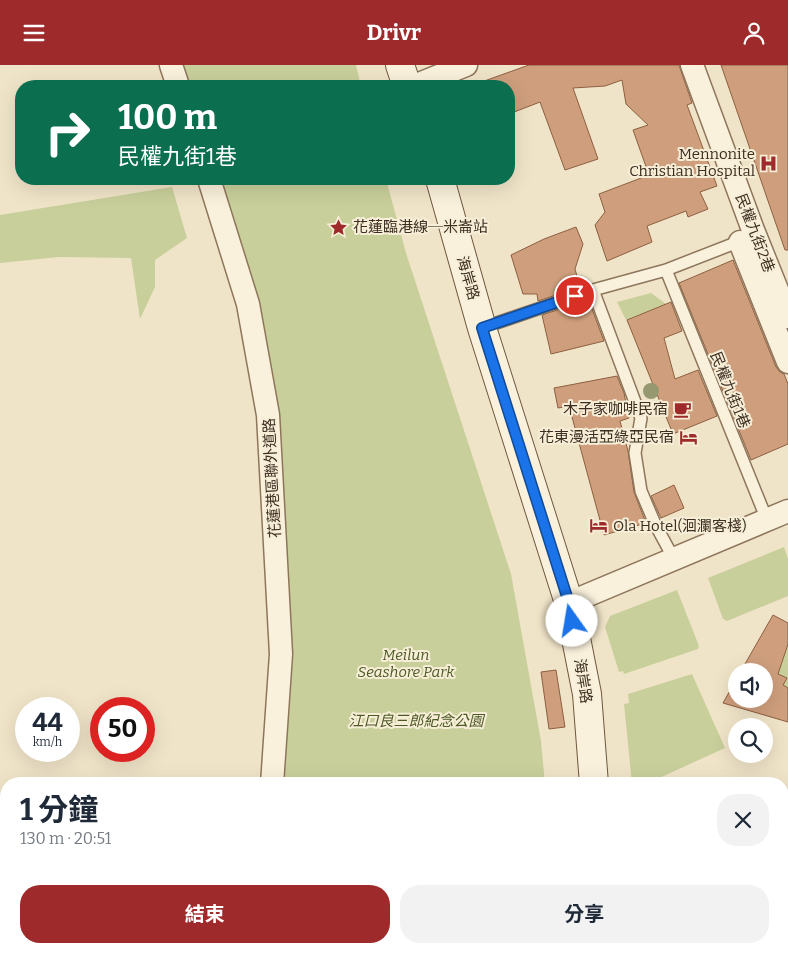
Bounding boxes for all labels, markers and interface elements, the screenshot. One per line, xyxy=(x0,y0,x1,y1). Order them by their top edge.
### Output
icon: menu xyxy=(20,19,48,47)
text: Drivr xyxy=(367,19,421,46)
icon: person xyxy=(740,19,768,47)
text: 100 m xyxy=(118,96,217,138)
icon: right xyxy=(35,100,100,165)
text: 民權九街1巷 xyxy=(118,143,237,170)
place label: Mennonite Christian Hospital xyxy=(629,145,755,180)
hospital icon: Mennonite Christian Hospital xyxy=(759,153,779,173)
street label: 民權九街2巷 xyxy=(732,191,778,275)
place icon: 花蓮臨港線─米崙站 xyxy=(329,217,349,237)
place label: 花蓮臨港線─米崙站 xyxy=(353,218,488,236)
street label: 海岸路 xyxy=(453,254,483,302)
pin xyxy=(554,275,596,317)
icon: arrive xyxy=(561,282,589,310)
street label: 民權九街1巷 xyxy=(706,349,754,431)
cafe icon: 木子家咖啡民宿 xyxy=(672,399,692,419)
place label: 木子家咖啡民宿 xyxy=(563,400,668,418)
street label: 花蓮港區聯外道路 xyxy=(260,418,284,538)
hotel icon: 花東漫活亞綠亞民宿 xyxy=(678,427,698,447)
place label: 花東漫活亞綠亞民宿 xyxy=(539,428,674,446)
hotel icon: Ola Hotel(洄瀾客棧) xyxy=(589,516,609,536)
place label: Ola Hotel(洄瀾客棧) xyxy=(613,517,747,535)
position arrow xyxy=(545,594,597,646)
park label: Meilun Seashore Park xyxy=(358,646,455,681)
street label: 海岸路 xyxy=(571,657,595,705)
map controls xyxy=(728,663,773,763)
button: sound xyxy=(728,663,773,708)
speed limit sign: 50 xyxy=(90,697,155,762)
text: 44 xyxy=(32,708,63,738)
park label: 江口良三郎紀念公園 xyxy=(348,712,485,730)
button: search xyxy=(728,718,773,763)
text: km/h xyxy=(33,735,62,749)
text: 1 分鐘 xyxy=(20,792,98,828)
button: close xyxy=(717,794,769,846)
text: 130 m · 20:51 xyxy=(20,829,111,848)
button: 結束 xyxy=(20,885,390,943)
button: 分享 xyxy=(400,885,769,943)

